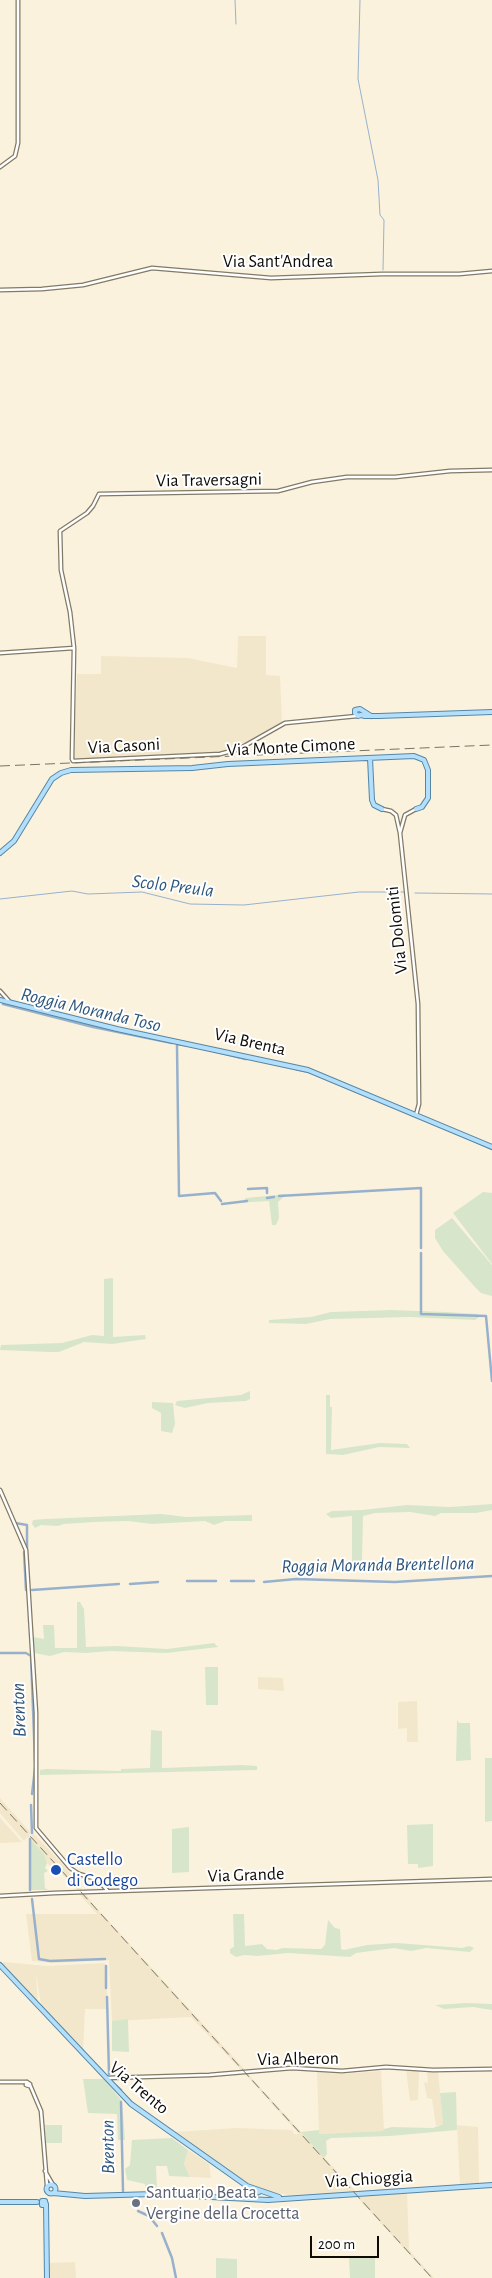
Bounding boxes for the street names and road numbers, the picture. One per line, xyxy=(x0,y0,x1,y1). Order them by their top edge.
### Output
street label: Via Sant'Andrea xyxy=(223,251,333,273)
street label: Via Traversagni xyxy=(156,468,262,492)
street label: Via Casoni xyxy=(87,733,161,759)
street label: Via Monte Cimone xyxy=(226,733,356,761)
street label: Via Dolomiti xyxy=(382,885,412,975)
street label: Via Brenta xyxy=(212,1023,288,1061)
street label: Via Grande xyxy=(207,1863,285,1887)
street label: Via Alberon xyxy=(257,2047,339,2071)
street label: Via Trento xyxy=(105,2057,173,2119)
street label: Via Chioggia xyxy=(324,2165,414,2193)

